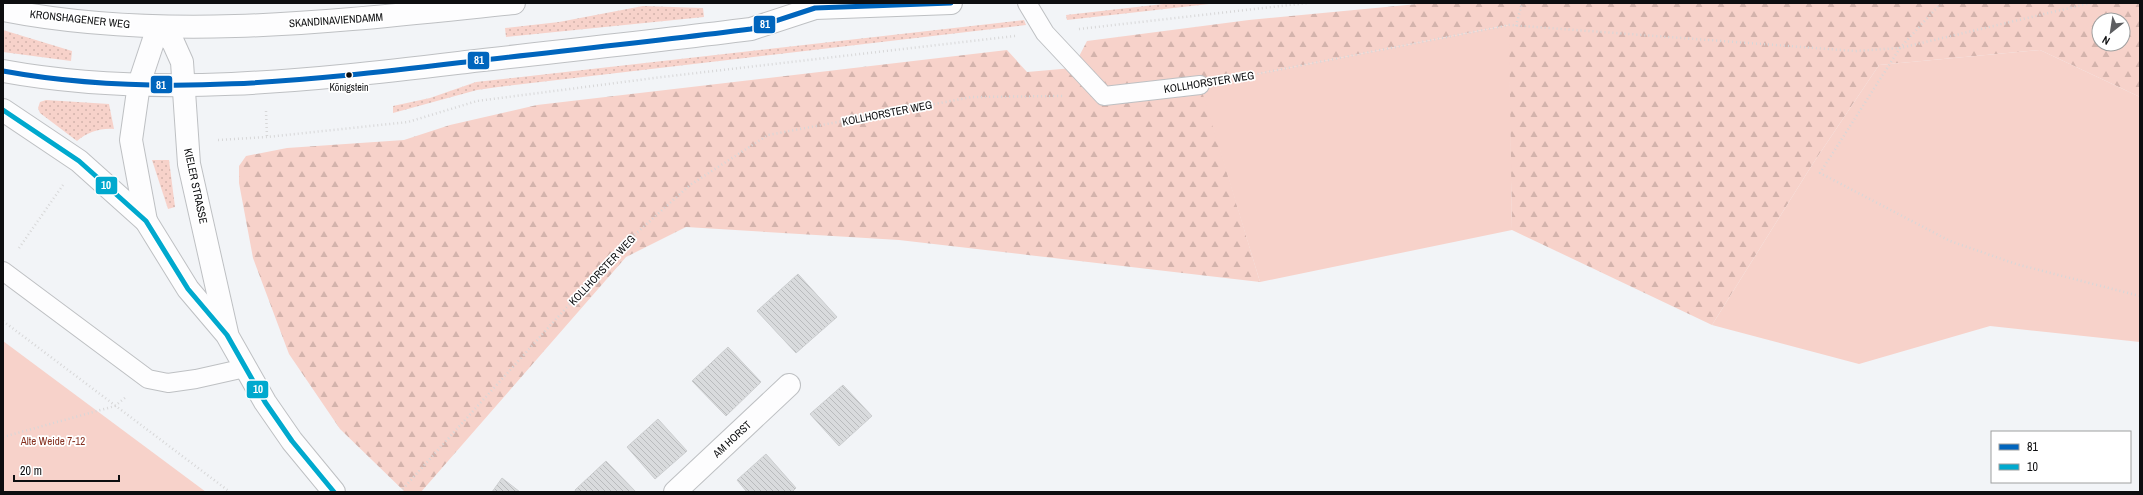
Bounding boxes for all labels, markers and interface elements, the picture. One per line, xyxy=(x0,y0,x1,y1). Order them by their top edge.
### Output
street label: KRONSHAGENER WEG xyxy=(29,7,131,31)
street label: SKANDINAVIENDAMM xyxy=(289,10,383,30)
north arrow xyxy=(2091,12,2131,52)
line badge: 81 xyxy=(753,15,776,34)
text: 81 xyxy=(760,17,770,31)
text: N xyxy=(2100,33,2112,48)
line badge: 81 xyxy=(467,51,490,70)
text: 81 xyxy=(474,53,484,67)
street label: KOLLHORSTER WEG xyxy=(1163,68,1255,96)
marker: Königstein xyxy=(344,70,354,80)
line badge: 81 xyxy=(150,75,173,94)
text: 81 xyxy=(156,78,166,92)
place label: Königstein xyxy=(329,81,369,94)
street label: KOLLHORSTER WEG xyxy=(841,97,933,129)
street label: KIELER STRASSE xyxy=(181,147,211,225)
line badge: 10 xyxy=(95,176,118,195)
text: 10 xyxy=(101,178,111,192)
street label: KOLLHORSTER WEG xyxy=(566,232,638,308)
line badge: 10 xyxy=(246,380,269,399)
text: 10 xyxy=(253,382,263,396)
street label: AM HORST xyxy=(709,417,755,461)
legend xyxy=(1991,431,2131,483)
park label: Alte Weide 7-12 xyxy=(20,434,85,448)
text: 81 xyxy=(2027,439,2038,455)
scale bar xyxy=(14,457,119,483)
text: 10 xyxy=(2027,459,2038,475)
text: 20 m xyxy=(20,463,42,479)

